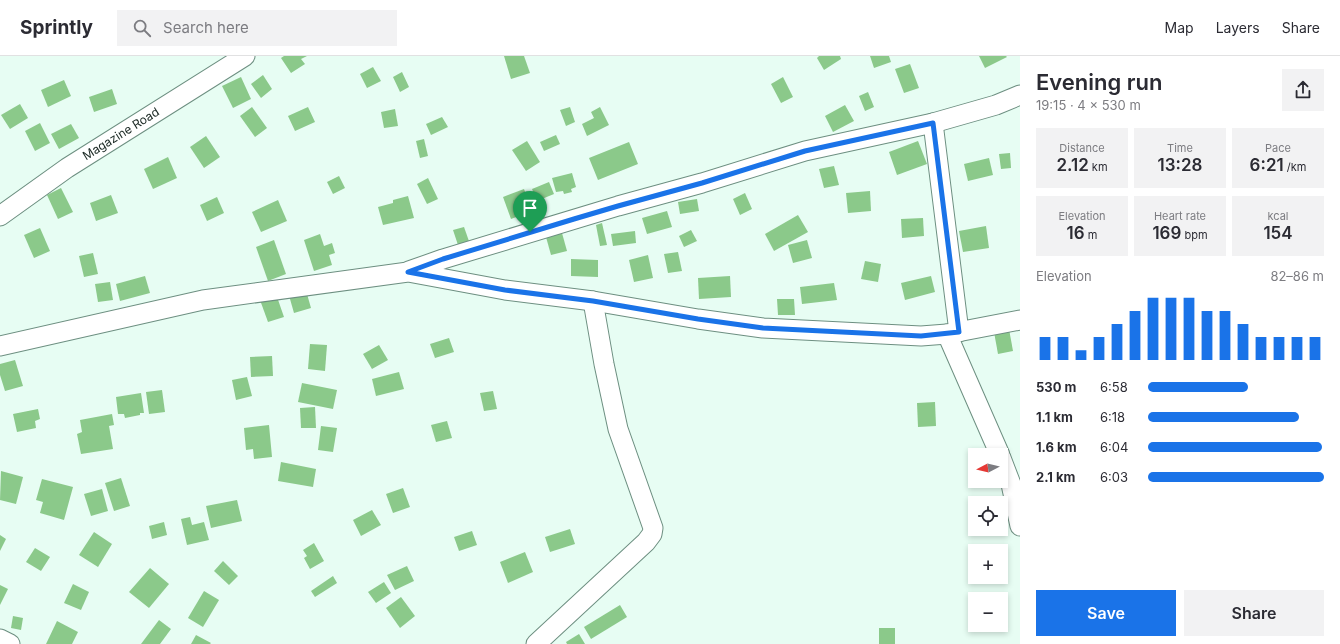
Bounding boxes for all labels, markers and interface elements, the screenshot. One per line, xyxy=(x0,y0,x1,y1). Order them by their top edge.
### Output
search box xyxy=(117,10,397,46)
text: Sprintly xyxy=(20,16,93,39)
icon: search xyxy=(131,17,153,39)
text: Search here xyxy=(163,18,249,37)
text: Map xyxy=(1165,19,1194,36)
text: Layers xyxy=(1216,19,1260,36)
text: Share xyxy=(1282,19,1320,36)
text: Evening run xyxy=(1036,69,1162,95)
button: share xyxy=(1282,69,1324,111)
text: 19:15 · 4 × 530 m xyxy=(1036,97,1141,113)
street label: Magazine Road xyxy=(80,104,162,163)
text: Distance xyxy=(1059,141,1105,155)
text: Time xyxy=(1167,141,1193,155)
text: Pace xyxy=(1265,141,1291,155)
text: 2.12 xyxy=(1056,155,1089,175)
text: 13:28 xyxy=(1158,155,1202,175)
text: 6:21 xyxy=(1250,155,1284,175)
text: km xyxy=(1089,160,1108,174)
text: /km xyxy=(1284,160,1306,174)
pin xyxy=(513,191,547,232)
icon: arrive xyxy=(519,197,541,219)
text: Elevation xyxy=(1058,209,1106,223)
text: Heart rate xyxy=(1154,209,1206,223)
text: kcal xyxy=(1267,209,1289,223)
text: 16 xyxy=(1067,223,1085,243)
text: 169 xyxy=(1152,223,1181,243)
text: 154 xyxy=(1263,223,1293,243)
text: m xyxy=(1085,228,1097,242)
text: bpm xyxy=(1181,228,1208,242)
text: Elevation xyxy=(1036,268,1092,284)
text: 82–86 m xyxy=(1270,268,1324,284)
text: 530 m xyxy=(1036,379,1076,395)
text: 6:58 xyxy=(1100,379,1128,395)
text: 1.1 km xyxy=(1036,409,1073,425)
text: 6:18 xyxy=(1100,409,1125,425)
text: 1.6 km xyxy=(1036,439,1077,455)
text: 6:04 xyxy=(1100,439,1128,455)
north arrow xyxy=(968,448,1008,488)
map controls xyxy=(968,448,1008,632)
text: 2.1 km xyxy=(1036,469,1075,485)
text: 6:03 xyxy=(1100,469,1128,485)
button: locate xyxy=(968,496,1008,536)
button: + xyxy=(968,544,1008,584)
button: Save xyxy=(1036,590,1176,636)
button: Share xyxy=(1184,590,1324,636)
button: − xyxy=(968,592,1008,632)

